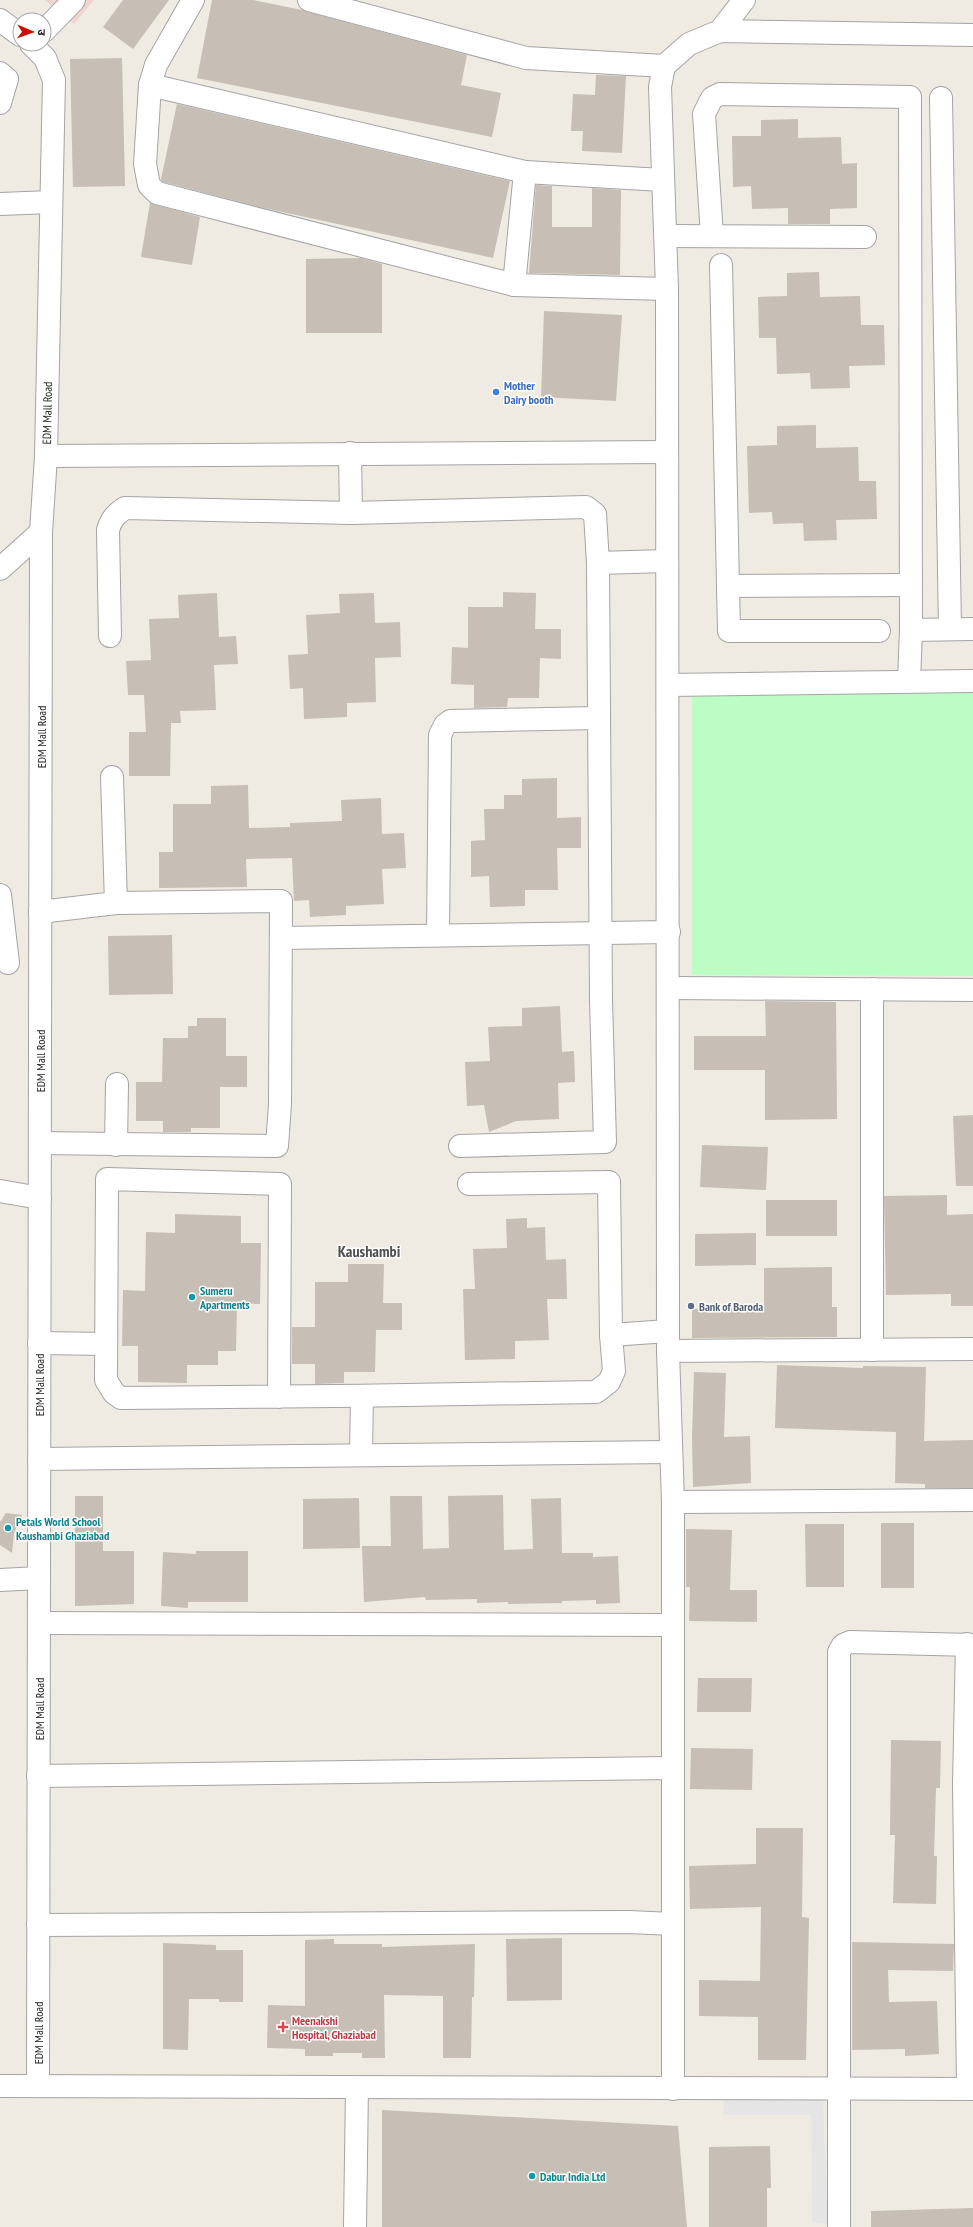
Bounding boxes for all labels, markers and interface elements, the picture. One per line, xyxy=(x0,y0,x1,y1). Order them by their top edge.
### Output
north arrow xyxy=(12,12,52,52)
text: उ xyxy=(35,29,49,36)
place label: Mother Dairy booth xyxy=(504,378,553,407)
street label: EDM Mall Road xyxy=(39,382,55,444)
marker: Mother Dairy booth xyxy=(491,387,501,397)
street label: EDM Mall Road xyxy=(34,706,49,768)
street label: EDM Mall Road xyxy=(33,1030,48,1092)
district label: Kaushambi xyxy=(338,1241,401,1261)
place label: Sumeru Apartments xyxy=(199,1283,250,1312)
marker: Sumeru Apartments xyxy=(187,1292,197,1302)
place label: Bank of Baroda xyxy=(699,1299,763,1314)
marker: Bank of Baroda xyxy=(686,1301,696,1311)
street label: EDM Mall Road xyxy=(32,1354,47,1416)
place label: Petals World School Kaushambi Ghaziabad xyxy=(16,1514,109,1543)
marker: Petals World School Kaushambi Ghaziabad xyxy=(3,1523,13,1533)
street label: EDM Mall Road xyxy=(32,1678,47,1740)
street label: EDM Mall Road xyxy=(31,2002,46,2064)
place label: Meenakshi Hospital, Ghaziabad xyxy=(292,2013,376,2042)
marker: Meenakshi Hospital, Ghaziabad xyxy=(277,2021,289,2033)
place label: Dabur India Ltd xyxy=(540,2169,605,2184)
marker: Dabur India Ltd xyxy=(527,2171,537,2181)

